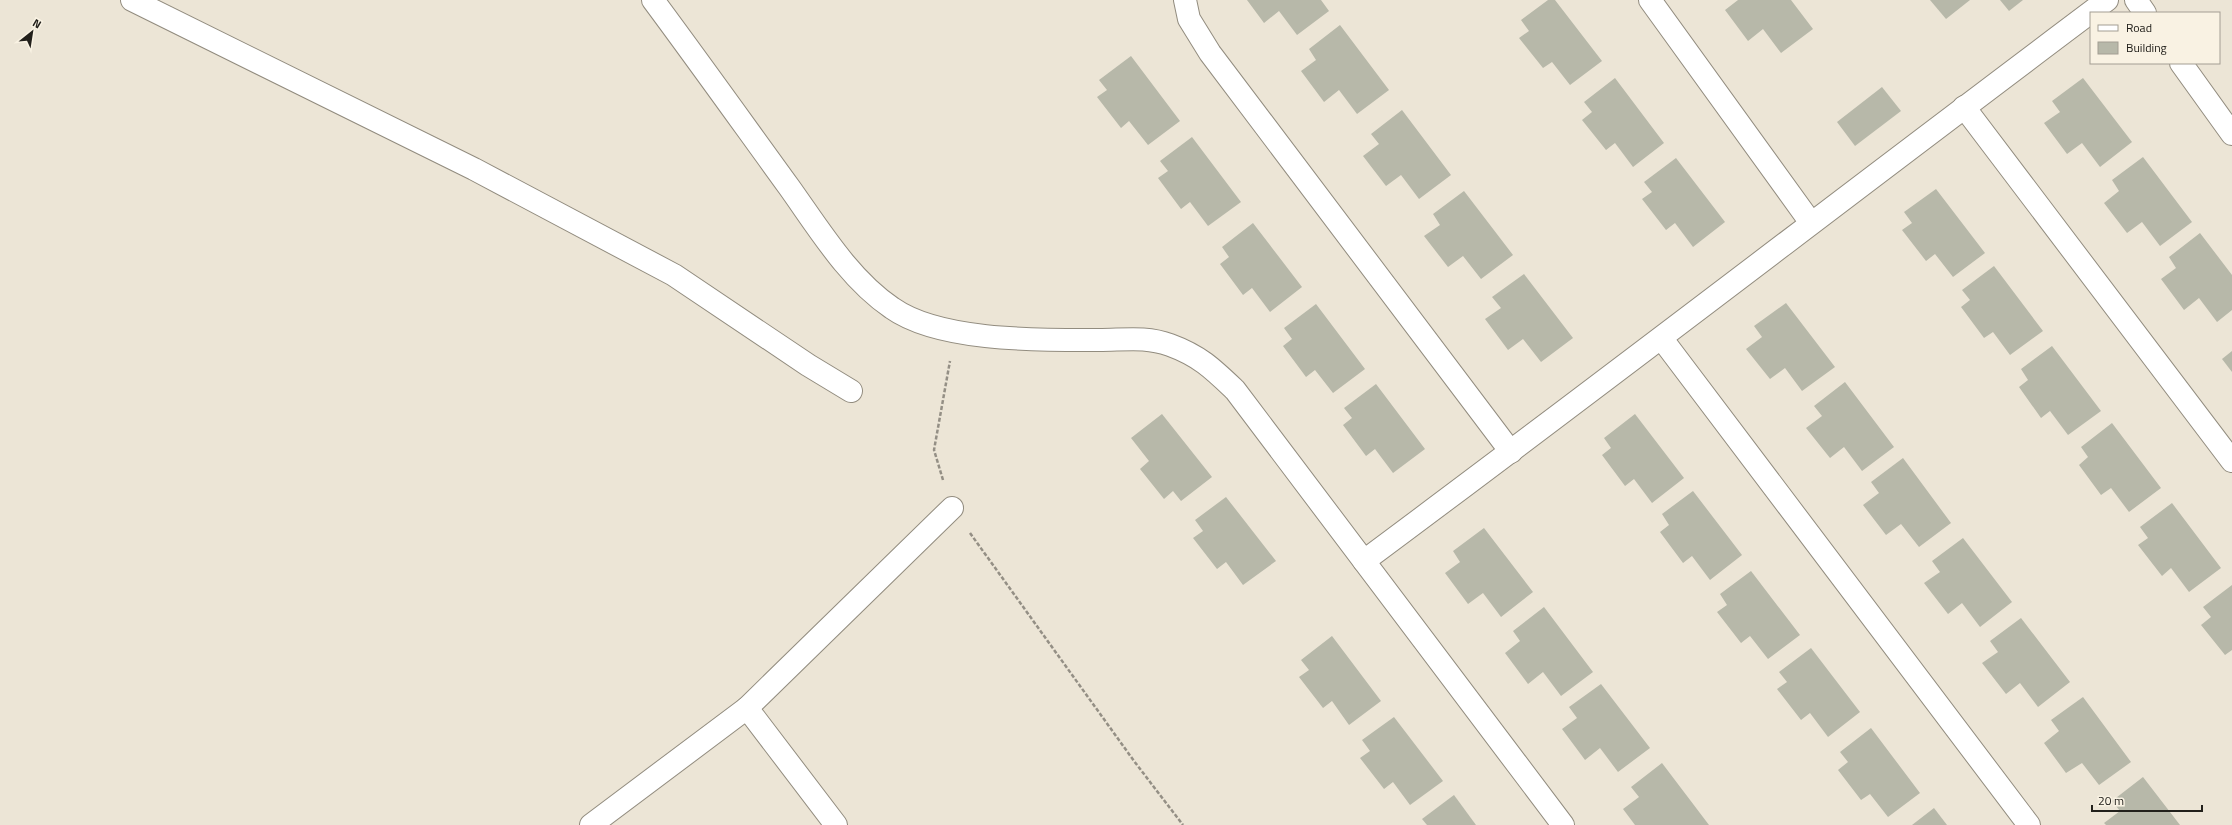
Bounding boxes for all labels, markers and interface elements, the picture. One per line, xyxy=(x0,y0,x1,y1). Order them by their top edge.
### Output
north arrow xyxy=(12,12,52,52)
legend xyxy=(2090,12,2220,64)
text: N xyxy=(30,15,44,32)
text: Road xyxy=(2126,18,2152,37)
text: Building xyxy=(2126,38,2167,57)
scale bar xyxy=(2092,787,2202,813)
text: 20 m xyxy=(2098,791,2124,810)

